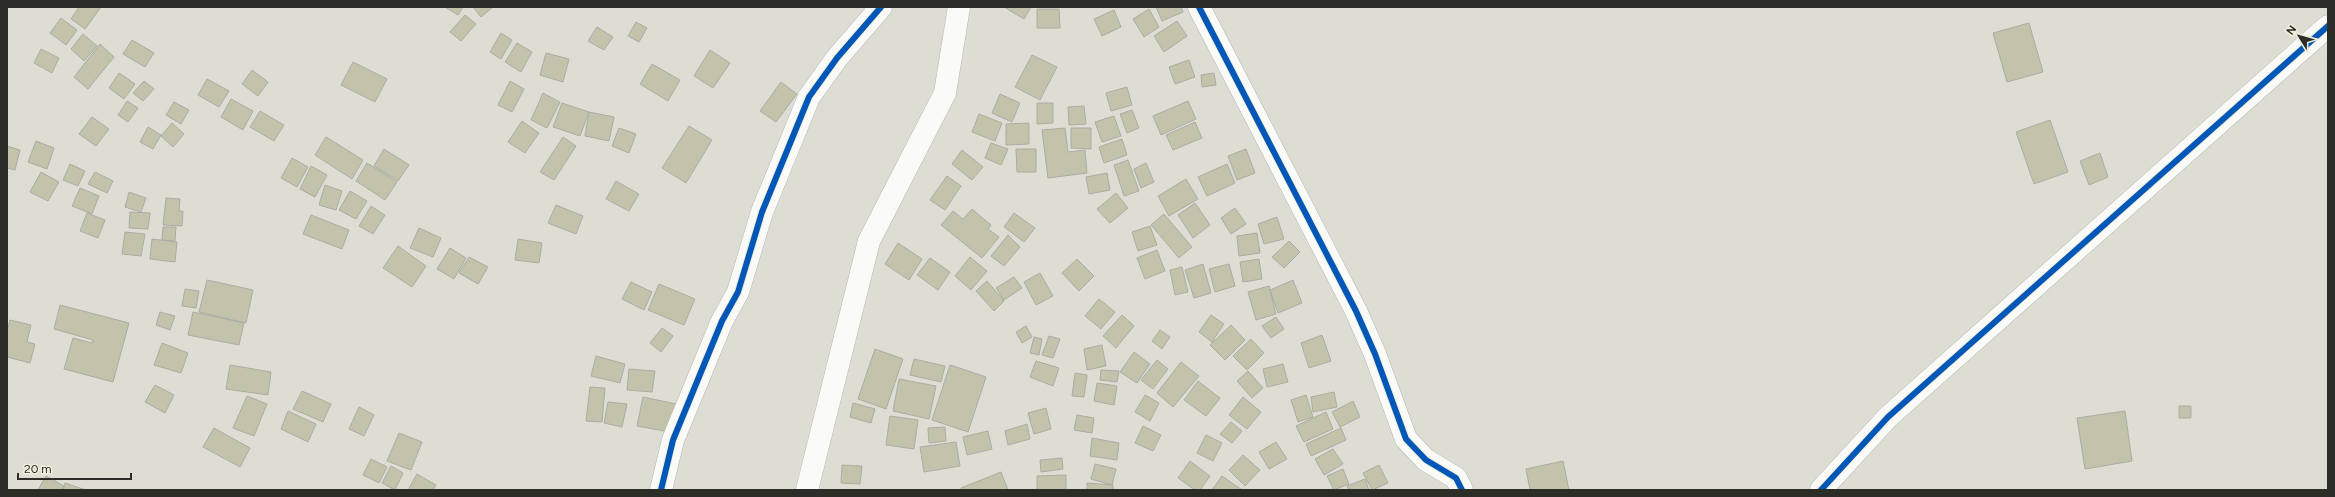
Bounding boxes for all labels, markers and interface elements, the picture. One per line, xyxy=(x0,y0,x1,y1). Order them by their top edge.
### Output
north arrow xyxy=(2279,16,2319,56)
text: N xyxy=(2284,23,2299,38)
scale bar xyxy=(18,455,131,481)
text: 20 m xyxy=(24,462,52,476)

